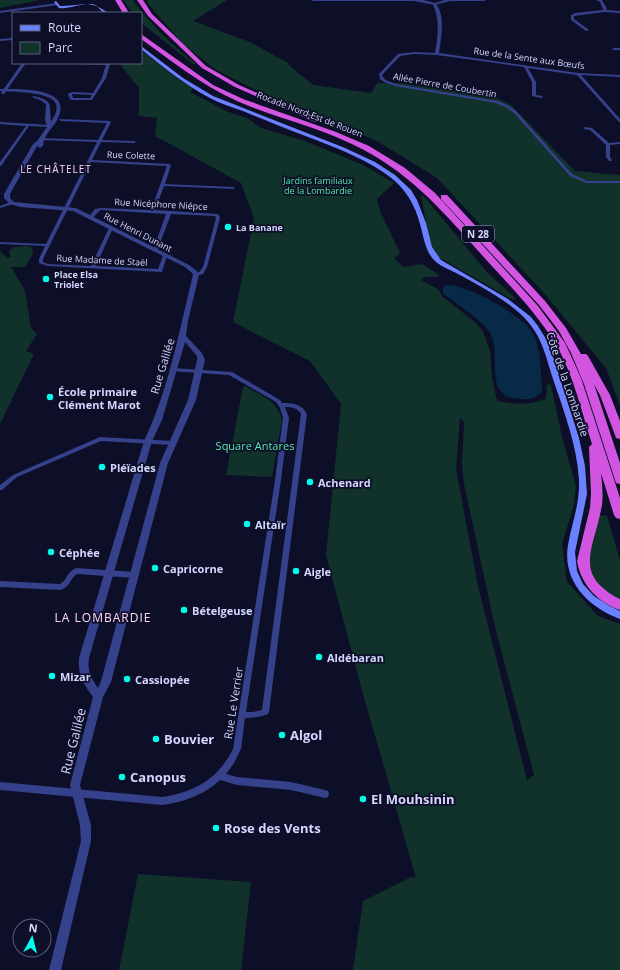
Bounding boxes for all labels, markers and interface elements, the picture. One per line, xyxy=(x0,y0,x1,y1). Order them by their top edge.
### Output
legend xyxy=(12,12,142,64)
text: Route xyxy=(48,19,81,36)
text: Parc xyxy=(48,39,73,56)
street label: Rue de la Sente aux Bœufs xyxy=(473,44,585,72)
street label: Allée Pierre de Coubertin xyxy=(392,69,498,101)
street label: Rocade Nord-Est de Rouen xyxy=(255,88,365,140)
street label: Rue Colette xyxy=(107,148,155,162)
district label: LE CHÂTELET xyxy=(20,162,92,176)
park label: Jardins familiaux de la Lombardie xyxy=(282,174,353,197)
street label: Rue Nicéphore Niépce xyxy=(114,195,208,213)
street label: Rue Henri Dunant xyxy=(102,209,174,255)
place label: La Banane xyxy=(236,221,283,234)
marker: La Banane xyxy=(223,222,233,232)
road number: N 28 xyxy=(462,226,494,242)
street label: Rue Madame de Staël xyxy=(56,251,148,269)
place label: Place Elsa Triolet xyxy=(54,268,98,291)
marker: Place Elsa Triolet xyxy=(41,274,51,284)
street label: Côte de la Lombardie xyxy=(543,330,593,438)
street label: Rue Galilée xyxy=(146,336,178,396)
place label: École primaire Clément Marot xyxy=(58,384,141,412)
marker: École primaire Clément Marot xyxy=(45,392,55,402)
park label: Square Antares xyxy=(216,438,294,453)
place label: Pléïades xyxy=(110,460,156,475)
marker: Pléïades xyxy=(97,462,107,472)
place label: Achenard xyxy=(318,475,371,490)
marker: Achenard xyxy=(305,477,315,487)
place label: Altaïr xyxy=(255,517,286,532)
marker: Altaïr xyxy=(242,519,252,529)
place label: Céphée xyxy=(59,545,100,560)
marker: Céphée xyxy=(46,547,56,557)
place label: Capricorne xyxy=(163,561,224,576)
marker: Capricorne xyxy=(150,563,160,573)
place label: Aigle xyxy=(304,564,332,579)
marker: Aigle xyxy=(291,566,301,576)
place label: Bételgeuse xyxy=(192,603,253,618)
marker: Bételgeuse xyxy=(179,605,189,615)
district label: LA LOMBARDIE xyxy=(55,609,151,626)
place label: Aldébaran xyxy=(327,650,384,665)
marker: Aldébaran xyxy=(314,652,324,662)
street label: Rue Le Verrier xyxy=(220,666,246,740)
place label: Mizar xyxy=(60,669,91,684)
marker: Mizar xyxy=(47,671,57,681)
place label: Cassiopée xyxy=(135,672,190,687)
marker: Cassiopée xyxy=(122,674,132,684)
street label: Rue Galilée xyxy=(56,706,90,776)
place label: Algol xyxy=(290,726,322,744)
place label: Bouvier xyxy=(164,730,214,748)
marker: Algol xyxy=(277,730,287,740)
marker: Bouvier xyxy=(151,734,161,744)
place label: Canopus xyxy=(130,768,186,786)
marker: Canopus xyxy=(117,772,127,782)
place label: El Mouhsinin xyxy=(371,790,455,808)
marker: El Mouhsinin xyxy=(358,794,368,804)
place label: Rose des Vents xyxy=(224,819,321,837)
marker: Rose des Vents xyxy=(211,823,221,833)
north arrow xyxy=(12,918,52,958)
text: N xyxy=(28,920,39,936)

